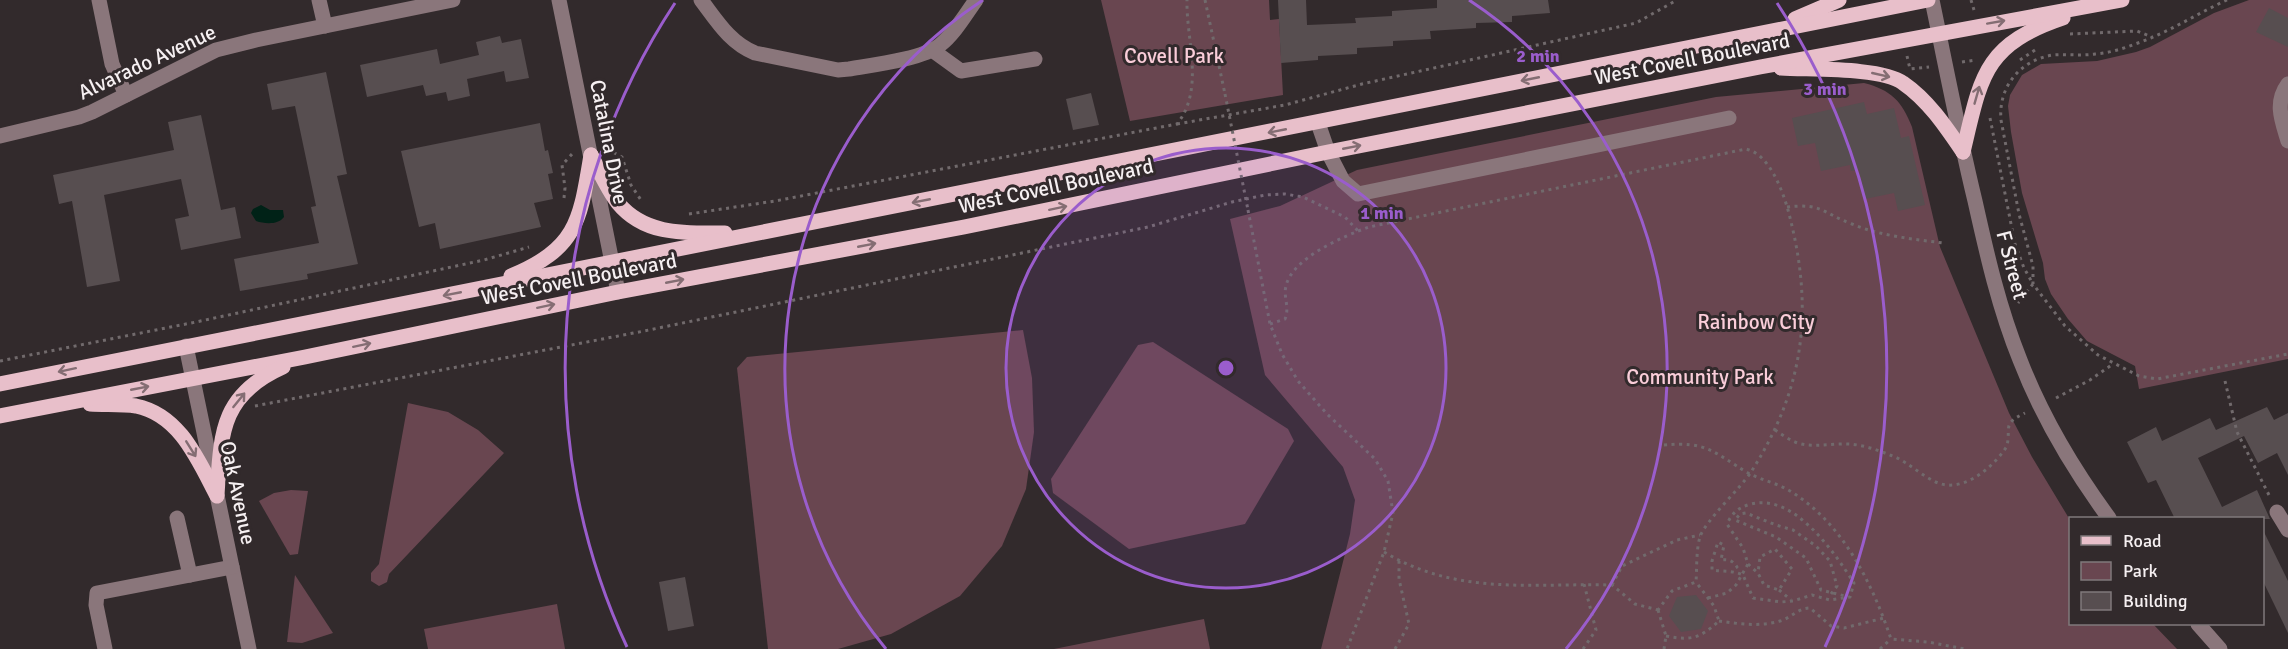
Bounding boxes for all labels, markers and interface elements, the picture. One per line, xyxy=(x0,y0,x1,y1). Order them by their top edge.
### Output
one-way arrow xyxy=(1986,16,2006,27)
street label: Alvarado Avenue xyxy=(74,19,220,105)
street label: West Covell Boulevard xyxy=(1592,27,1792,91)
park label: Covell Park xyxy=(1124,43,1225,69)
text: 2 min xyxy=(1516,45,1560,67)
one-way arrow xyxy=(1871,70,1890,82)
one-way arrow xyxy=(1521,74,1540,85)
street label: Catalina Drive xyxy=(584,77,634,207)
text: 3 min xyxy=(1803,78,1847,100)
one-way arrow xyxy=(1972,86,1983,105)
one-way arrow xyxy=(1268,126,1287,137)
one-way arrow xyxy=(1342,141,1361,152)
street label: West Covell Boulevard xyxy=(956,153,1156,219)
one-way arrow xyxy=(912,196,931,207)
one-way arrow xyxy=(1048,201,1067,213)
text: 1 min xyxy=(1360,202,1404,224)
street label: F Street xyxy=(1990,228,2034,302)
one-way arrow xyxy=(857,239,876,250)
street label: West Covell Boulevard xyxy=(479,247,679,311)
one-way arrow xyxy=(665,275,684,286)
one-way arrow xyxy=(442,289,462,300)
one-way arrow xyxy=(536,300,555,312)
park label: Rainbow City xyxy=(1697,309,1815,335)
one-way arrow xyxy=(352,339,372,350)
centre of rings xyxy=(1216,358,1236,378)
park label: Community Park xyxy=(1626,364,1774,390)
one-way arrow xyxy=(58,365,77,376)
one-way arrow xyxy=(129,382,149,393)
one-way arrow xyxy=(232,393,246,408)
street label: Oak Avenue xyxy=(214,439,262,547)
one-way arrow xyxy=(186,440,198,457)
legend xyxy=(2069,517,2264,625)
text: Road xyxy=(2123,530,2162,552)
text: Park xyxy=(2123,560,2158,582)
text: Building xyxy=(2123,590,2187,612)

